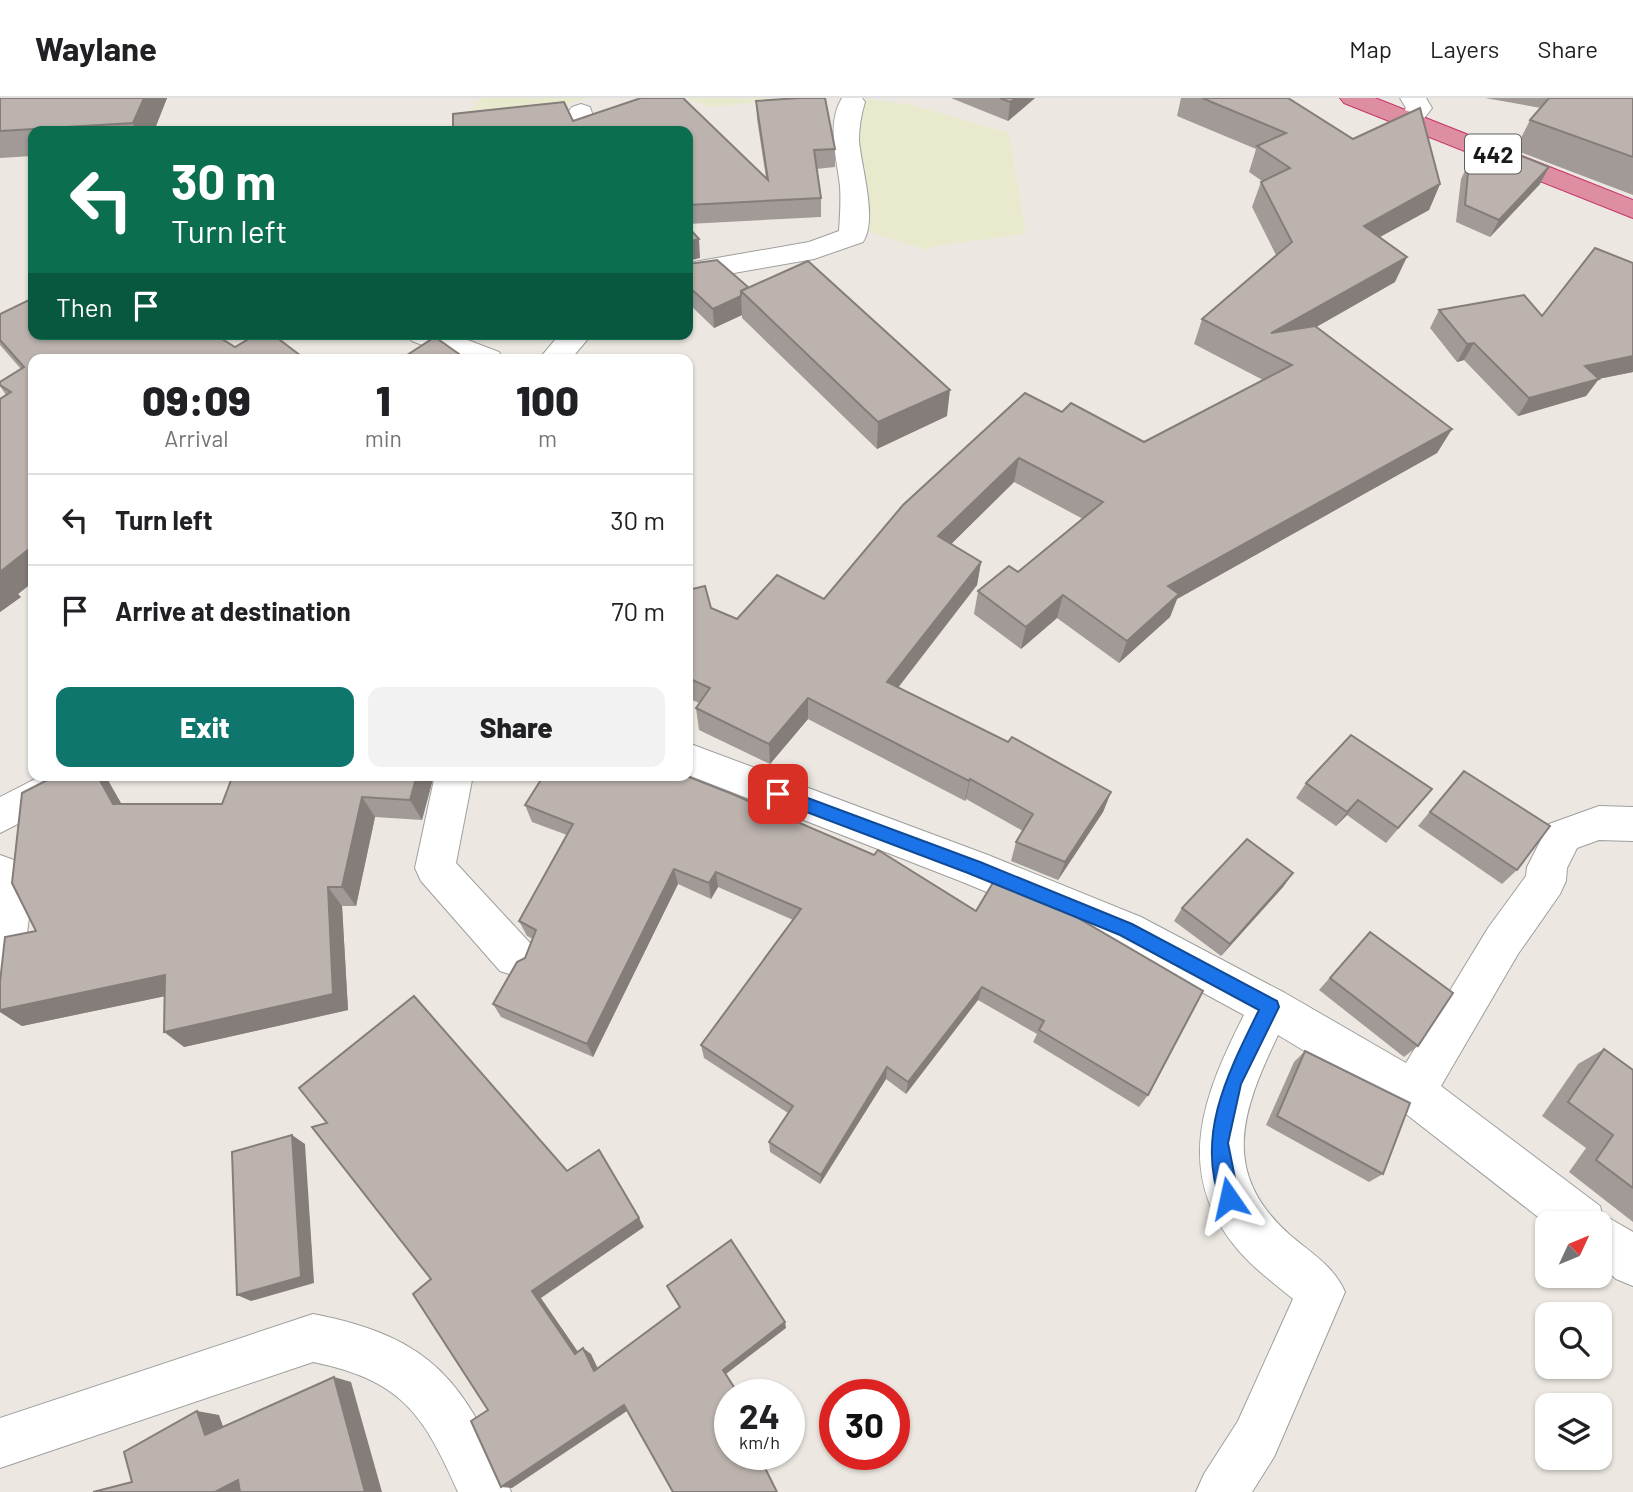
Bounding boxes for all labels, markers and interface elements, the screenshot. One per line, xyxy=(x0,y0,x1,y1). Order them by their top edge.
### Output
text: Waylane xyxy=(35,28,157,68)
text: Map xyxy=(1349,34,1392,63)
text: Layers xyxy=(1430,34,1499,63)
text: Share xyxy=(1537,34,1598,63)
road number: 442 xyxy=(1465,134,1521,174)
text: 30 m xyxy=(171,151,276,210)
icon: left xyxy=(56,154,147,245)
text: Turn left xyxy=(171,211,288,249)
icon: arrive xyxy=(127,287,165,325)
text: Then xyxy=(56,291,113,322)
text: 09:09 xyxy=(142,374,251,424)
text: 1 xyxy=(376,374,391,424)
text: 100 xyxy=(516,374,579,424)
text: Arrival xyxy=(164,424,228,452)
text: min xyxy=(365,424,402,452)
text: m xyxy=(538,424,557,452)
icon: left xyxy=(56,501,94,539)
text: Turn left xyxy=(115,504,213,535)
text: 30 m xyxy=(610,504,665,535)
icon: arrive xyxy=(56,592,94,630)
text: Arrive at destination xyxy=(115,595,351,626)
text: 70 m xyxy=(611,595,665,626)
button: Exit xyxy=(56,687,354,767)
button: Share xyxy=(368,687,665,767)
pin xyxy=(748,764,808,824)
icon: arrive xyxy=(759,775,797,813)
position arrow xyxy=(1192,1161,1266,1235)
north arrow xyxy=(1535,1211,1612,1288)
map controls xyxy=(1535,1211,1612,1470)
button: search xyxy=(1535,1302,1612,1379)
speed limit sign: 30 xyxy=(819,1379,910,1470)
button: layers xyxy=(1535,1393,1612,1470)
text: 24 xyxy=(739,1394,780,1436)
text: km/h xyxy=(739,1431,780,1453)

